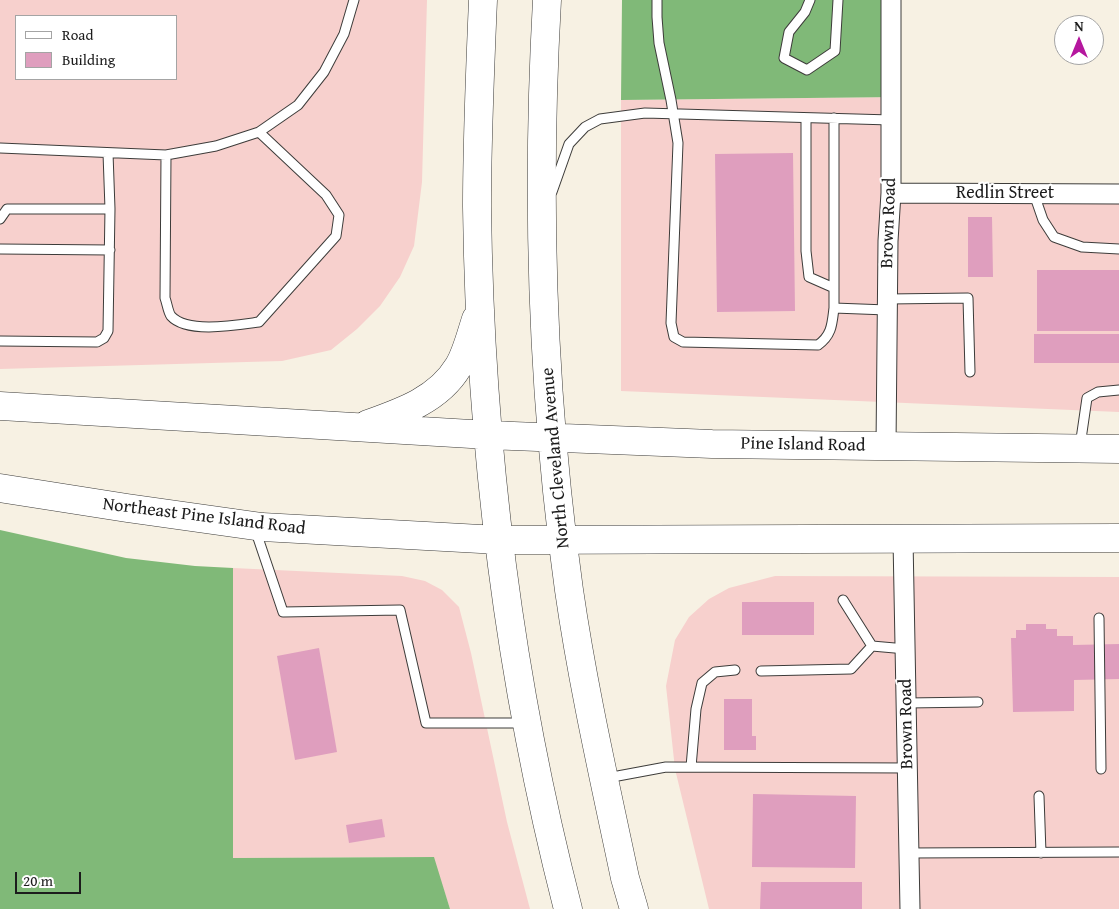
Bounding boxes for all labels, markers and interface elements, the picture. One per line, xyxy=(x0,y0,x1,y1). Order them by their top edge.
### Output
legend xyxy=(15,15,178,80)
north arrow xyxy=(1054,15,1104,65)
text: N xyxy=(1074,16,1084,36)
text: Road xyxy=(62,24,93,45)
text: Building xyxy=(62,49,115,70)
street label: Brown Road xyxy=(877,177,901,269)
street label: Redlin Street xyxy=(956,182,1054,204)
street label: North Cleveland Avenue xyxy=(537,367,575,549)
street label: Pine Island Road xyxy=(740,433,866,457)
street label: Northeast Pine Island Road xyxy=(101,494,307,540)
street label: Brown Road xyxy=(895,678,919,770)
scale bar xyxy=(18,862,84,894)
text: 20 m xyxy=(23,870,53,891)

